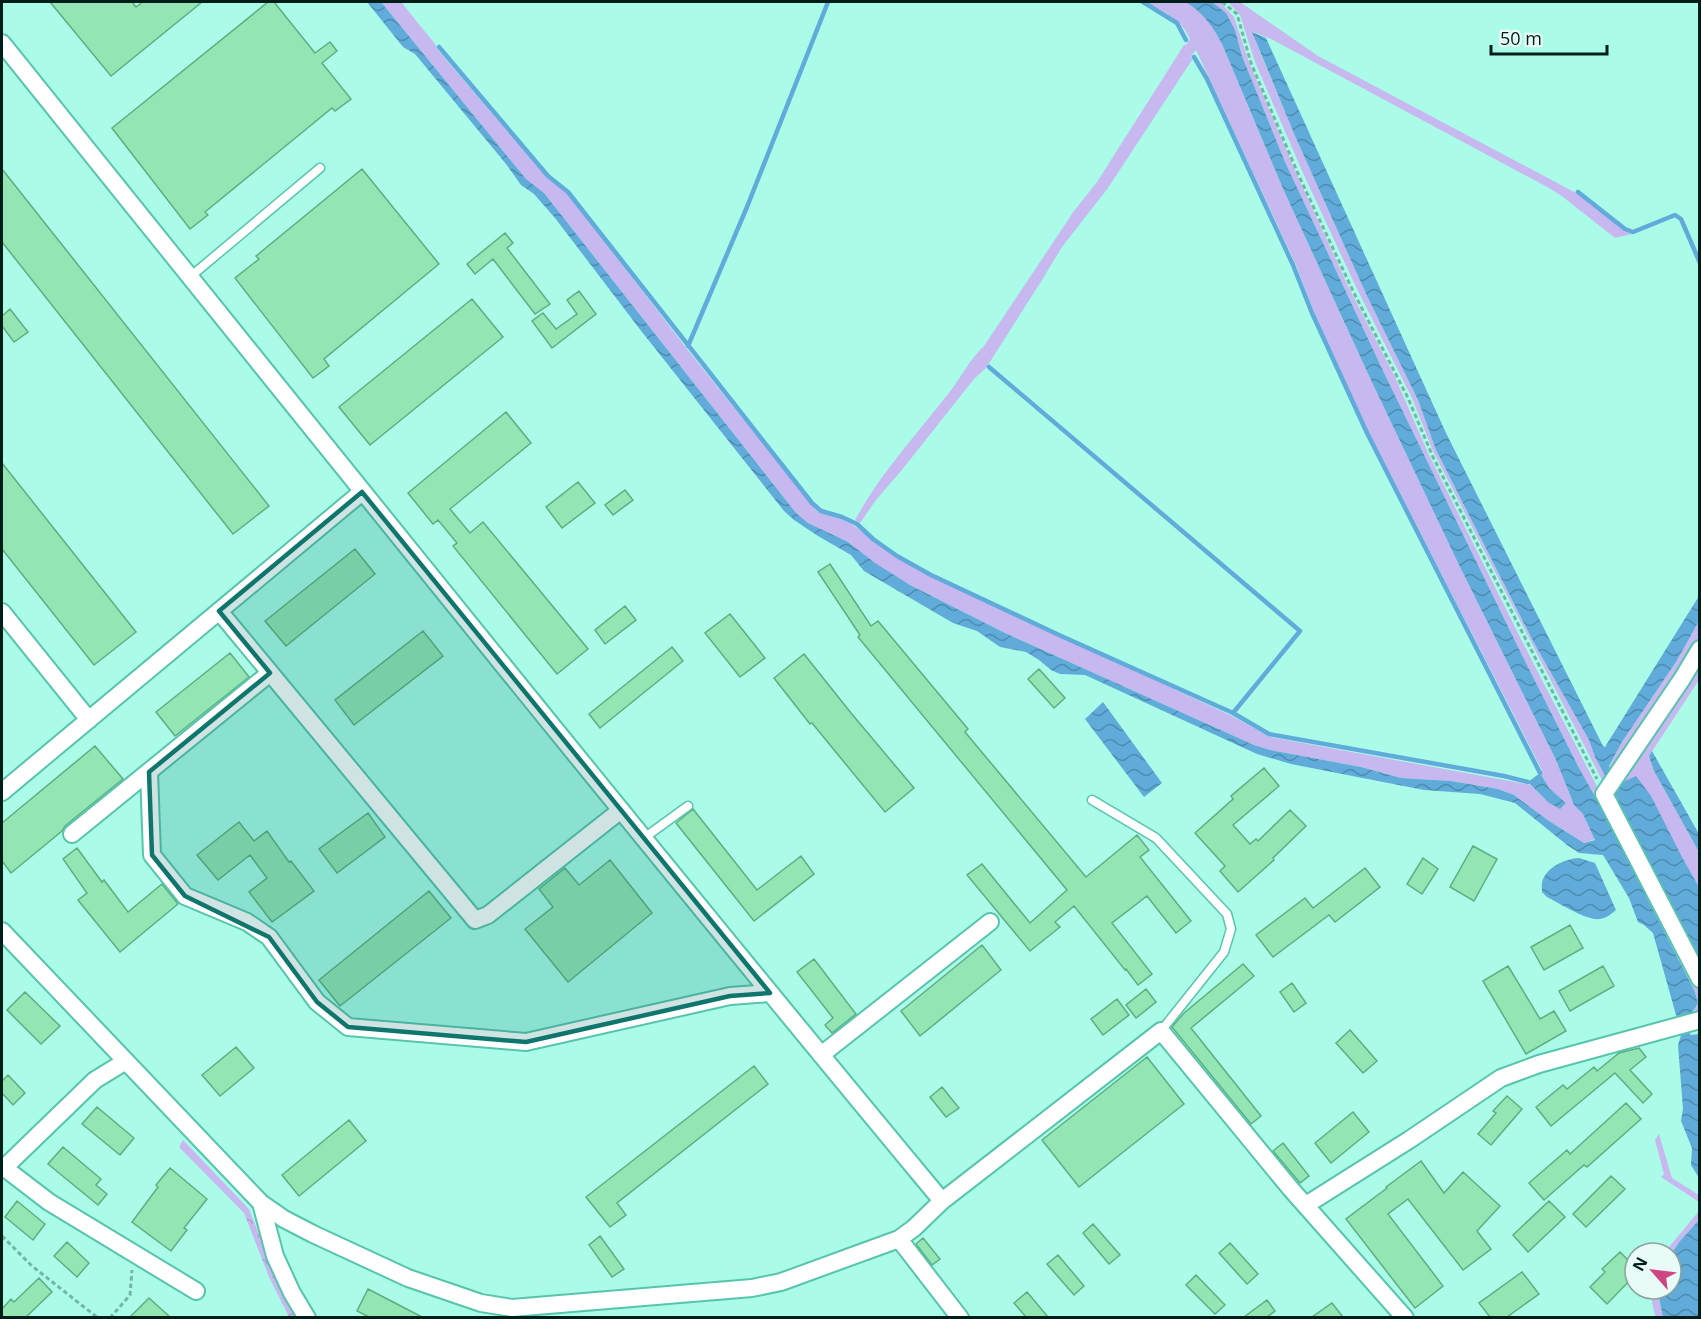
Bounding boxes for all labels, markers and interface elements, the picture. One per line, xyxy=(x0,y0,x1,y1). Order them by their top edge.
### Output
scale bar xyxy=(1491,18,1606,56)
text: 50 m xyxy=(1500,26,1542,50)
north arrow xyxy=(1623,1241,1683,1301)
text: N xyxy=(1627,1253,1653,1275)

